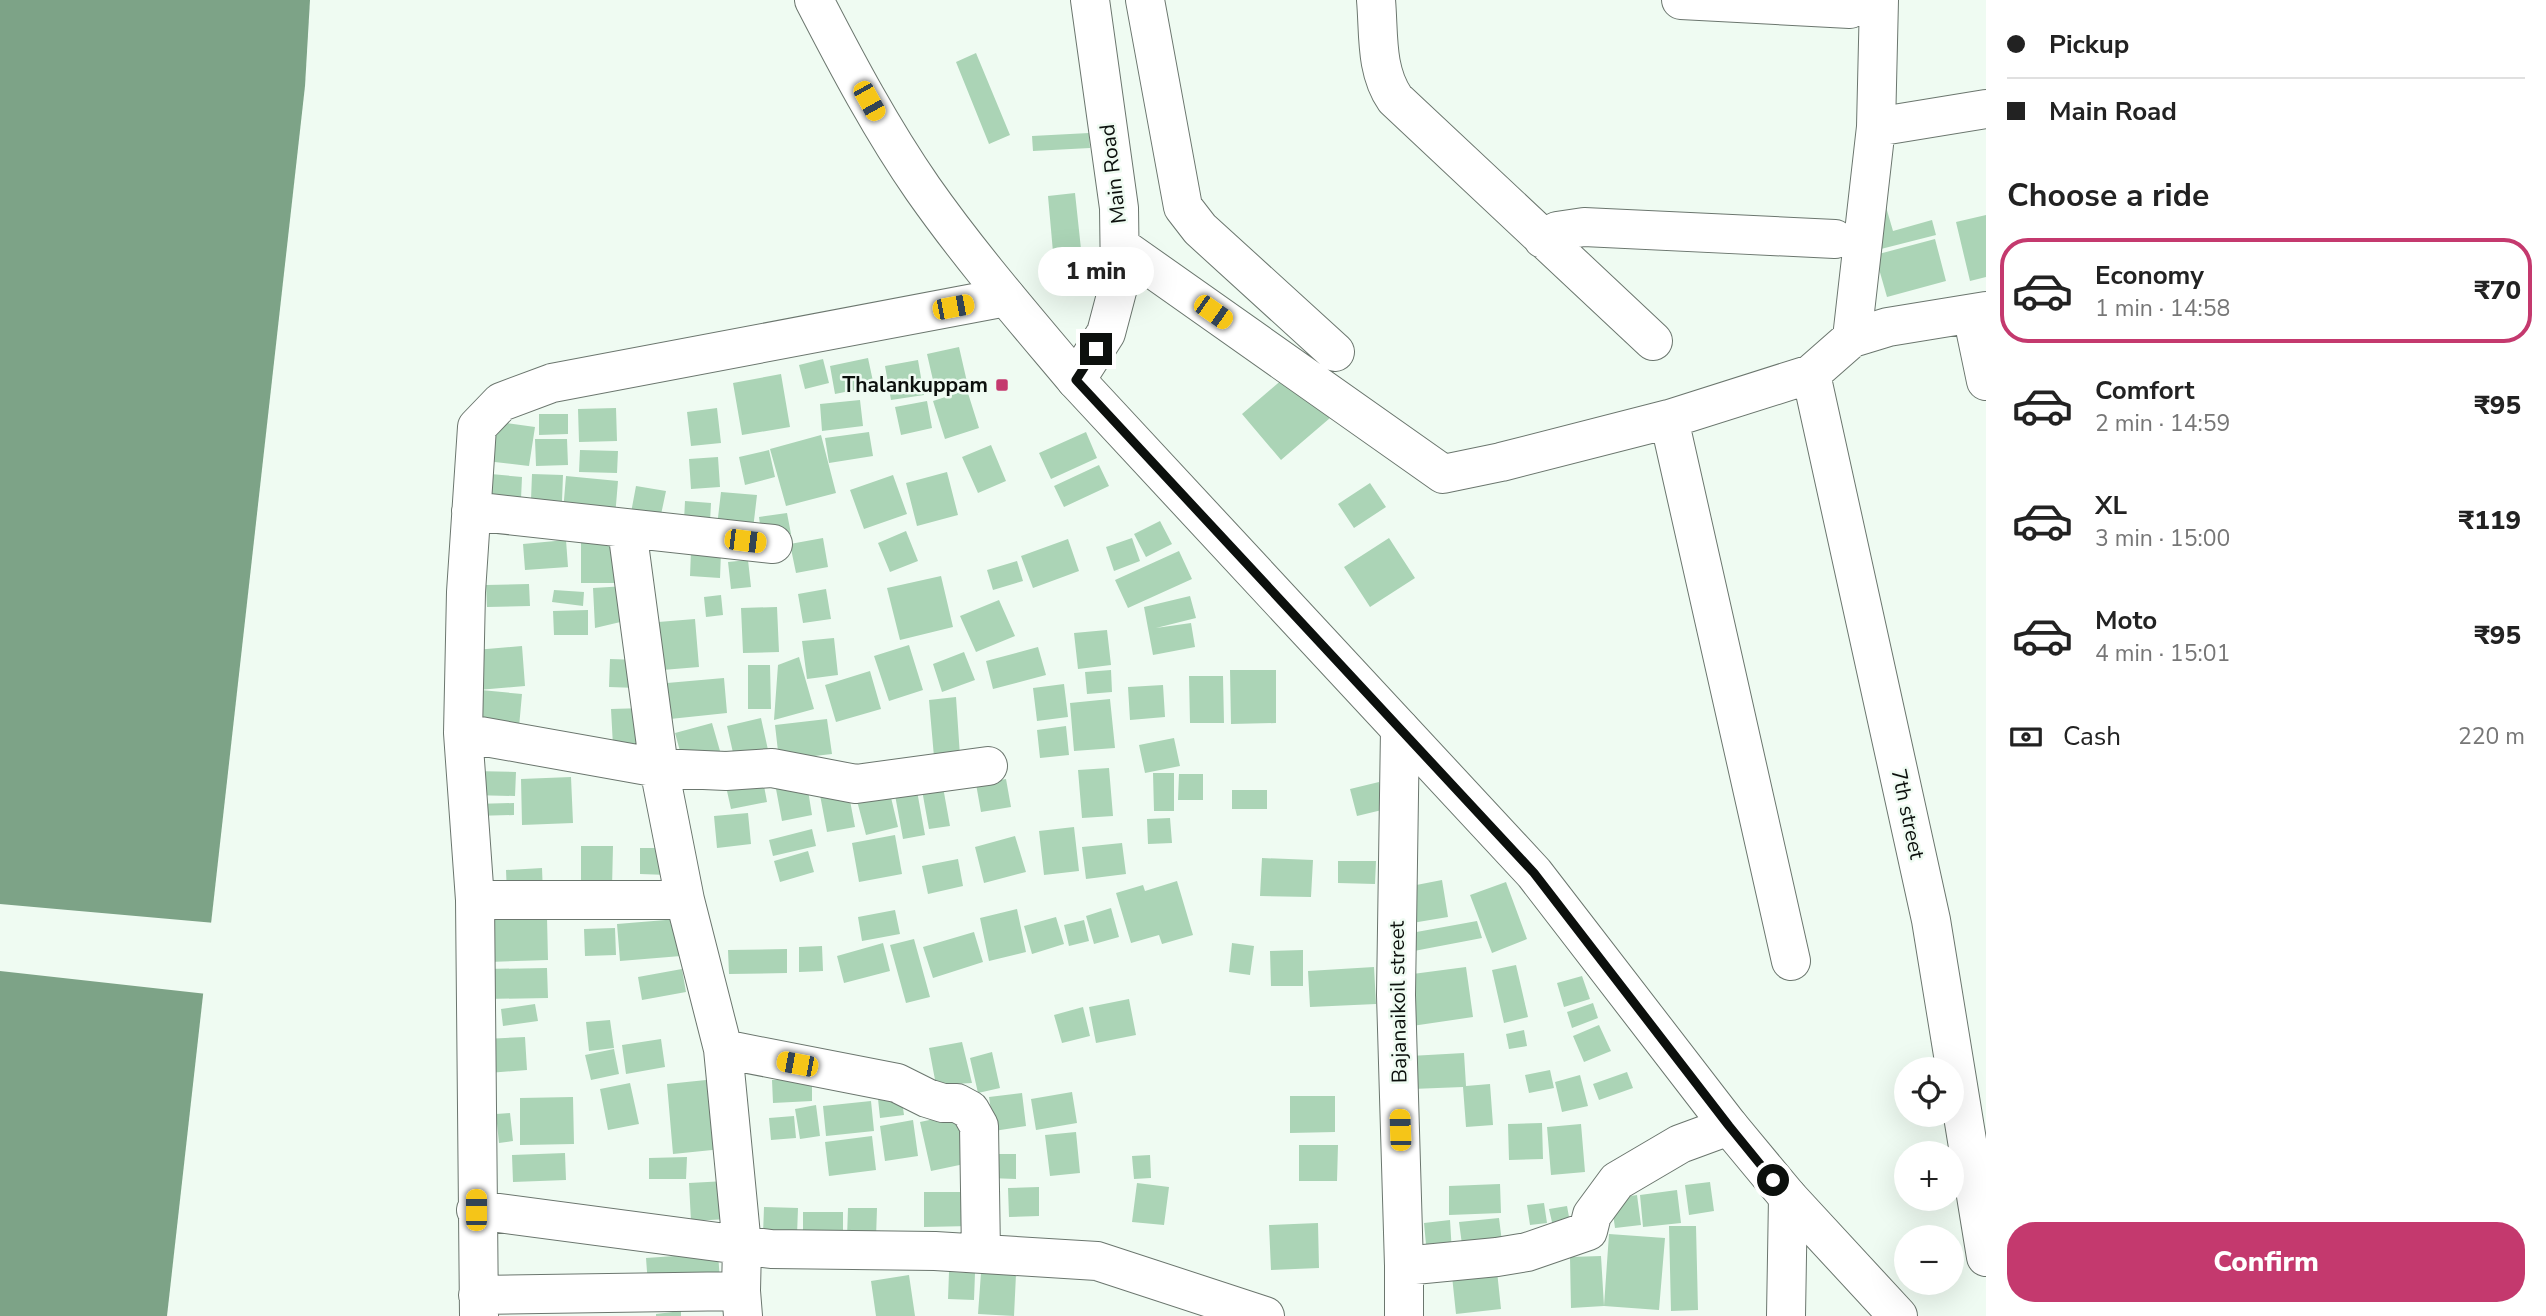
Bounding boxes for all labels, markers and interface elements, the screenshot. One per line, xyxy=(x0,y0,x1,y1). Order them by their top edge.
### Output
text: Pickup xyxy=(2049,27,2129,62)
car xyxy=(850,78,889,124)
text: Main Road xyxy=(2049,94,2177,129)
street label: Main Road xyxy=(1093,123,1133,225)
text: Choose a ride xyxy=(2007,174,2209,217)
callout: 1 min xyxy=(1038,247,1154,296)
text: 1 min xyxy=(1066,256,1126,287)
text: Economy xyxy=(2095,258,2204,293)
icon: car xyxy=(2011,259,2074,322)
text: ₹70 xyxy=(2474,273,2521,308)
car xyxy=(1190,291,1237,333)
car xyxy=(931,293,976,321)
text: 1 min · 14:58 xyxy=(2095,293,2230,324)
route end xyxy=(1080,333,1112,365)
place label: Thalankuppam xyxy=(842,371,988,399)
text: Comfort xyxy=(2095,373,2195,408)
icon: car xyxy=(2011,374,2074,437)
marker: Thalankuppam xyxy=(994,377,1010,393)
text: ₹95 xyxy=(2474,388,2521,423)
text: 2 min · 14:59 xyxy=(2095,408,2230,439)
text: XL xyxy=(2095,488,2127,523)
icon: car xyxy=(2011,489,2074,552)
text: ₹119 xyxy=(2459,503,2521,538)
text: 3 min · 15:00 xyxy=(2095,523,2230,554)
car xyxy=(723,528,768,554)
text: Moto xyxy=(2095,603,2157,638)
icon: car xyxy=(2011,604,2074,667)
text: ₹95 xyxy=(2474,618,2521,653)
text: 4 min · 15:01 xyxy=(2095,638,2230,669)
icon: cash xyxy=(2007,718,2045,756)
text: Cash xyxy=(2063,719,2121,754)
text: 220 m xyxy=(2458,721,2525,752)
street label: 7th street xyxy=(1885,766,1931,862)
street label: Bajanaikoil street xyxy=(1383,920,1413,1083)
car xyxy=(775,1050,820,1078)
map controls xyxy=(1894,1057,1964,1295)
button: locate xyxy=(1894,1057,1964,1127)
car xyxy=(1389,1109,1412,1151)
button: + xyxy=(1894,1141,1964,1211)
route start xyxy=(1757,1164,1789,1196)
car xyxy=(466,1189,487,1231)
button: Confirm xyxy=(2007,1222,2525,1302)
button: − xyxy=(1894,1225,1964,1295)

